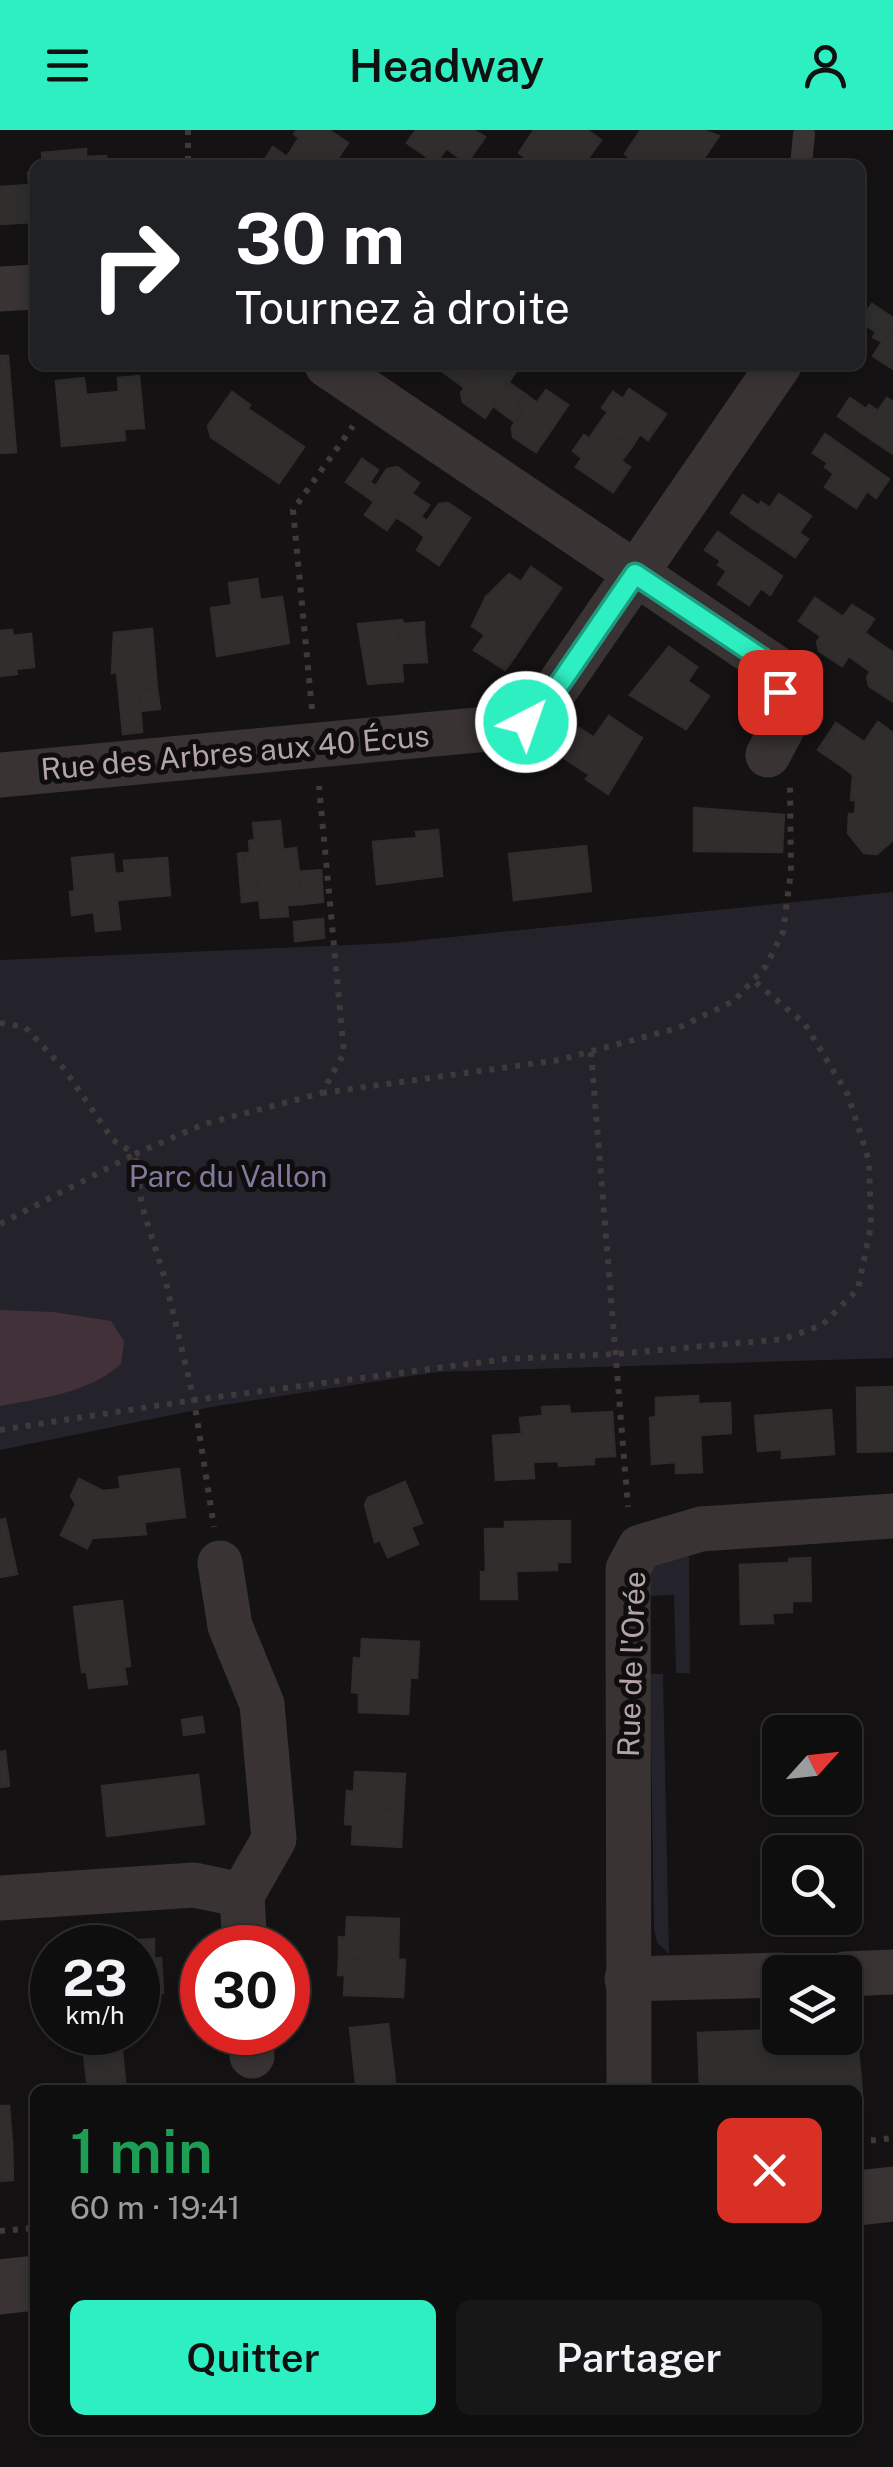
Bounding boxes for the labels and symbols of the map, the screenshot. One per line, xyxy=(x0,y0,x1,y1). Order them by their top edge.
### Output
pin xyxy=(738,650,823,735)
position arrow xyxy=(474,670,578,774)
street label: Rue des Arbres aux 40 Écus xyxy=(39,717,431,787)
park label: Parc du Vallon xyxy=(129,1158,327,1194)
street label: Rue de l'Orée xyxy=(610,1571,652,1757)
north arrow xyxy=(762,1715,862,1815)
speed limit sign: 30 xyxy=(180,1925,310,2055)

